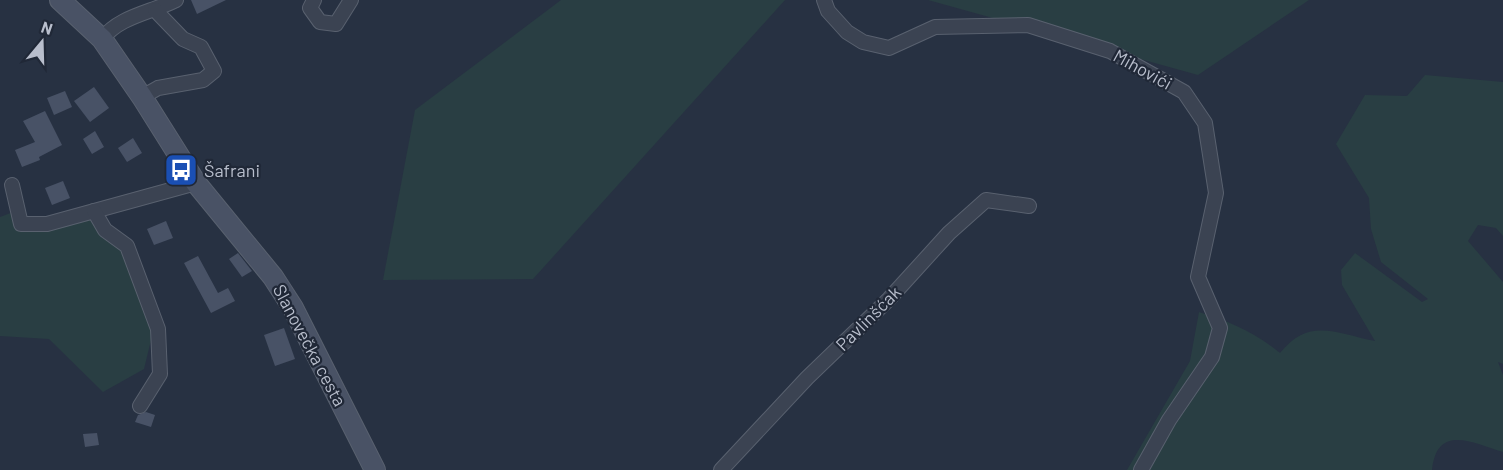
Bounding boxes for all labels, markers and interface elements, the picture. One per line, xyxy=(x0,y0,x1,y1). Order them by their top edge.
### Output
north arrow xyxy=(12,12,72,72)
text: N xyxy=(39,17,55,38)
street label: Mihovići xyxy=(1110,44,1176,94)
bus stop icon: Šafrani xyxy=(163,152,199,188)
place label: Šafrani xyxy=(204,159,260,181)
street label: Slanovečka cesta xyxy=(269,280,351,410)
street label: Pavlinšćak xyxy=(831,281,905,355)

